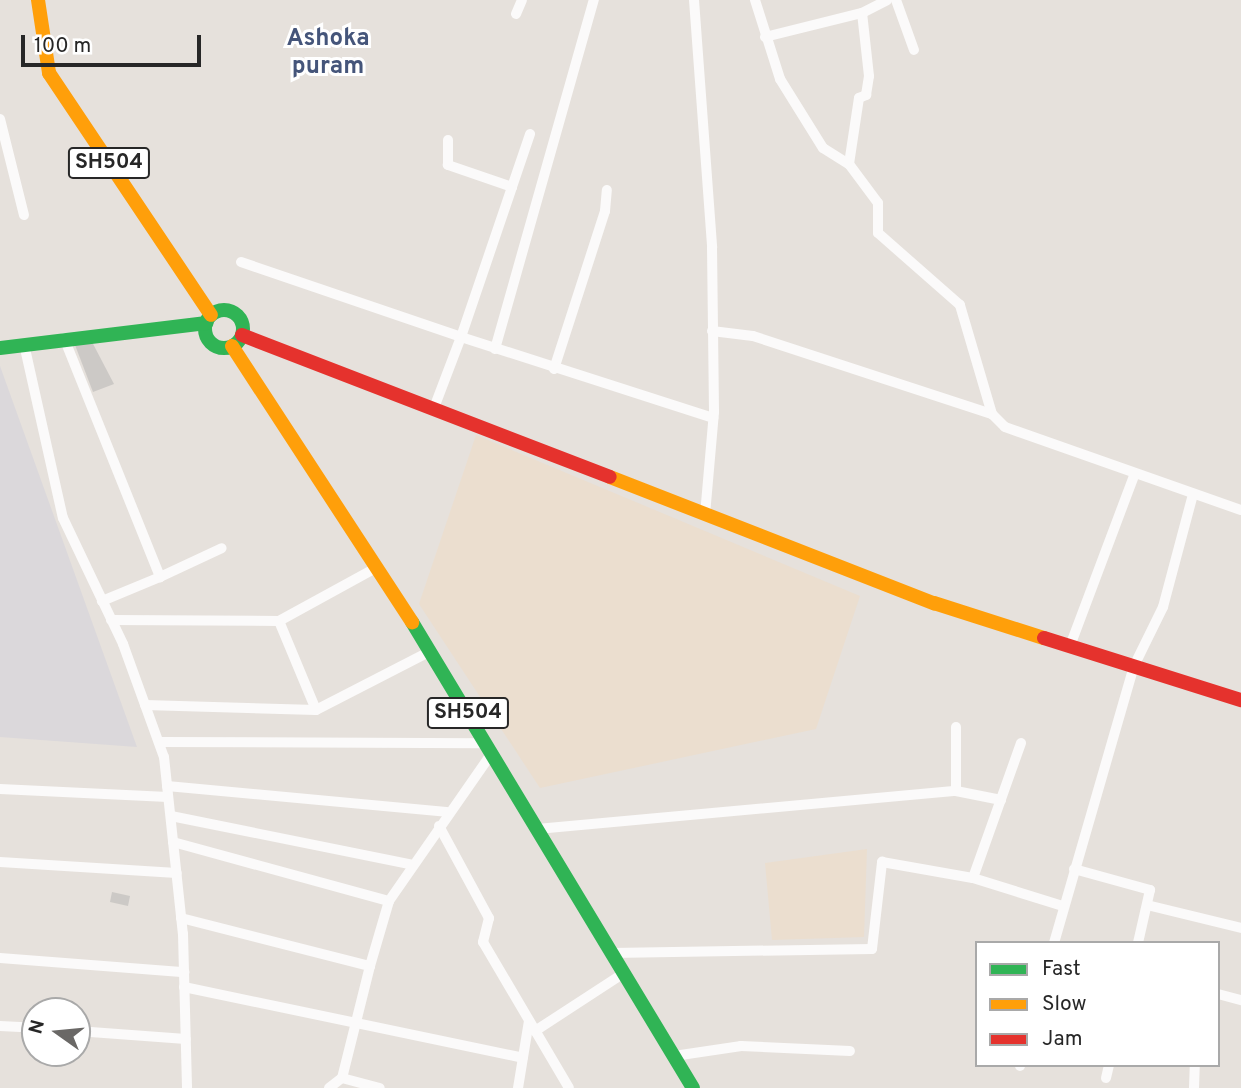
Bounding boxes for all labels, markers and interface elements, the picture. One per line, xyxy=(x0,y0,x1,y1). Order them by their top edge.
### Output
scale bar xyxy=(24,21,205,65)
district label: Ashoka puram xyxy=(286,26,370,82)
text: 100 m xyxy=(34,33,91,60)
road number: SH504 xyxy=(67,146,151,180)
road number: SH504 xyxy=(426,696,510,730)
legend xyxy=(975,941,1220,1067)
text: Fast xyxy=(1042,956,1081,983)
text: Slow xyxy=(1042,991,1087,1018)
north arrow xyxy=(21,997,91,1067)
text: N xyxy=(24,1017,51,1037)
text: Jam xyxy=(1042,1026,1083,1053)

